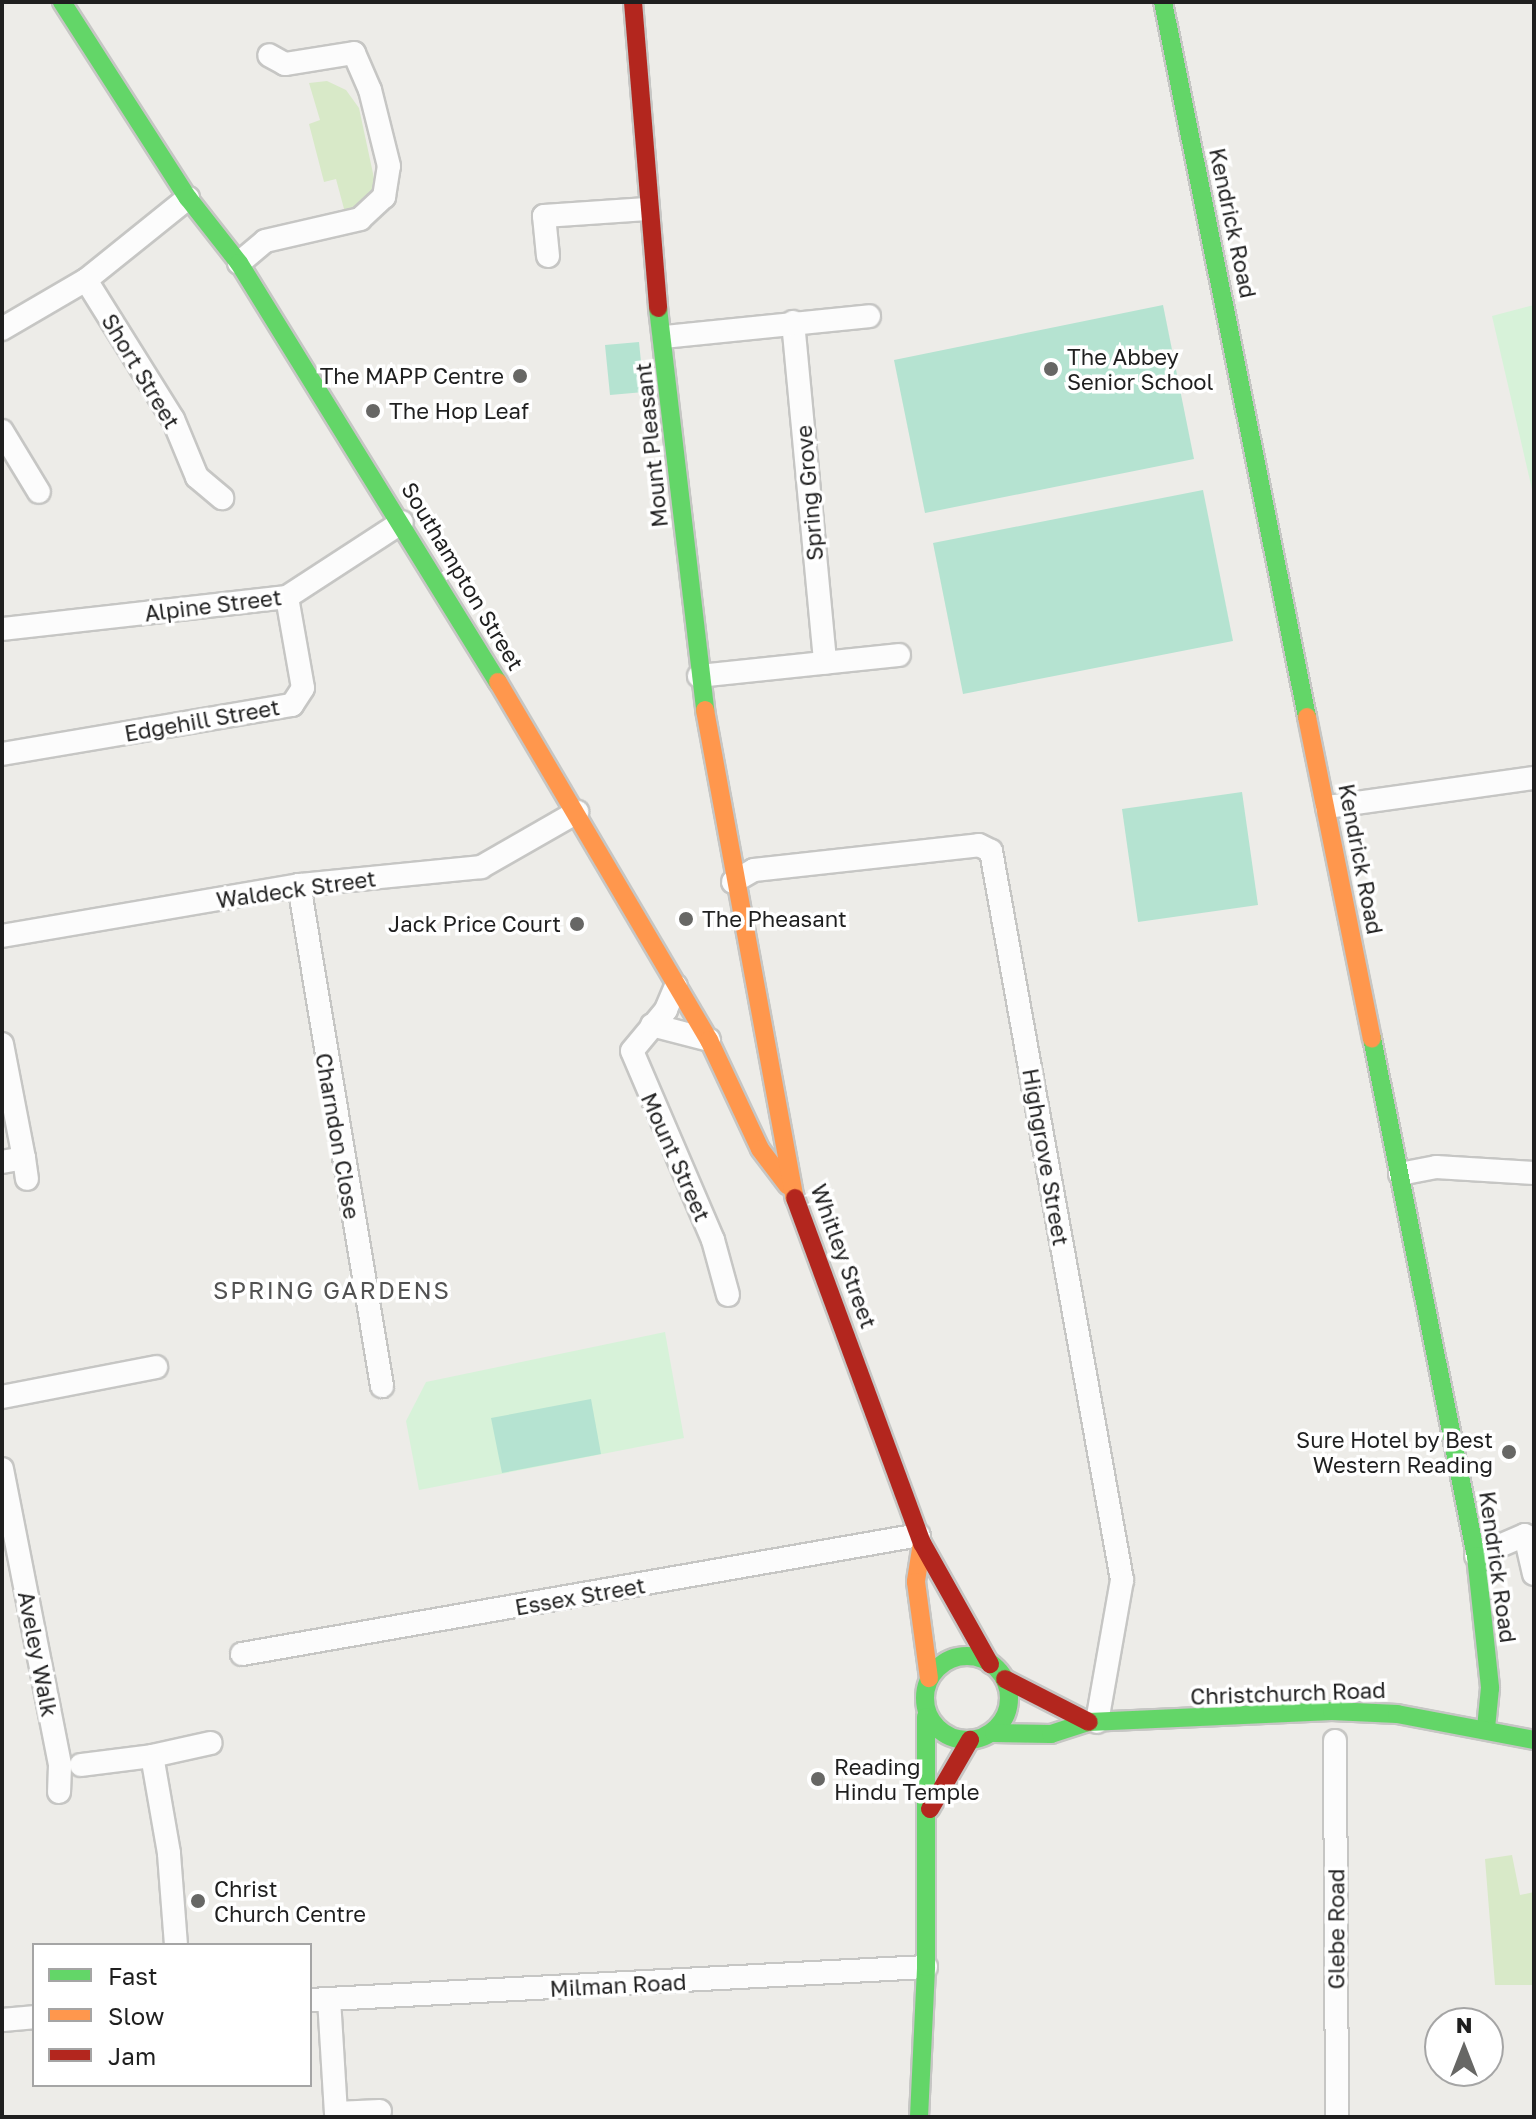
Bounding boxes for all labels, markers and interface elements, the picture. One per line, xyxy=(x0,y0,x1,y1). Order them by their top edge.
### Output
street label: Kendrick Road xyxy=(1204,145,1262,301)
street label: Short Street xyxy=(96,309,186,433)
place label: The Abbey Senior School xyxy=(1067,343,1214,394)
marker: The Abbey Senior School xyxy=(1042,360,1060,378)
street label: Mount Pleasant xyxy=(629,361,673,529)
place label: The MAPP Centre xyxy=(320,363,504,389)
marker: The MAPP Centre xyxy=(511,367,529,385)
place label: The Hop Leaf xyxy=(389,398,529,424)
marker: The Hop Leaf xyxy=(364,402,382,420)
street label: Spring Grove xyxy=(790,424,828,562)
street label: Southampton Street xyxy=(396,477,530,675)
street label: Alpine Street xyxy=(143,584,283,626)
street label: Edgehill Street xyxy=(122,693,282,747)
street label: Kendrick Road xyxy=(1333,781,1389,937)
street label: Waldeck Street xyxy=(215,865,377,913)
place label: The Pheasant xyxy=(702,906,847,932)
marker: The Pheasant xyxy=(677,910,695,928)
place label: Jack Price Court xyxy=(388,911,561,937)
marker: Jack Price Court xyxy=(568,915,586,933)
street label: Charndon Close xyxy=(310,1051,366,1221)
street label: Highgrove Street xyxy=(1017,1066,1075,1248)
street label: Mount Street xyxy=(636,1089,716,1225)
street label: Whitley Street xyxy=(806,1180,882,1332)
district label: SPRING GARDENS xyxy=(213,1276,451,1304)
place label: Sure Hotel by Best Western Reading xyxy=(1296,1426,1493,1478)
marker: Sure Hotel by Best Western Reading xyxy=(1500,1443,1518,1461)
street label: Kendrick Road xyxy=(1474,1489,1522,1645)
street label: Essex Street xyxy=(513,1572,647,1620)
street label: Aveley Walk xyxy=(13,1589,63,1719)
street label: Christchurch Road xyxy=(1190,1676,1386,1710)
place label: Reading Hindu Temple xyxy=(834,1753,979,1804)
marker: Reading Hindu Temple xyxy=(809,1770,827,1788)
street label: Glebe Road xyxy=(1323,1869,1349,1989)
place label: Christ Church Centre xyxy=(214,1875,366,1926)
marker: Christ Church Centre xyxy=(189,1892,207,1910)
legend xyxy=(32,1943,312,2087)
text: Fast xyxy=(108,1961,158,1990)
street label: Milman Road xyxy=(549,1968,687,2002)
text: Slow xyxy=(108,2001,164,2030)
north arrow xyxy=(1424,2007,1504,2087)
text: N xyxy=(1456,2011,1472,2038)
text: Jam xyxy=(108,2041,156,2070)

